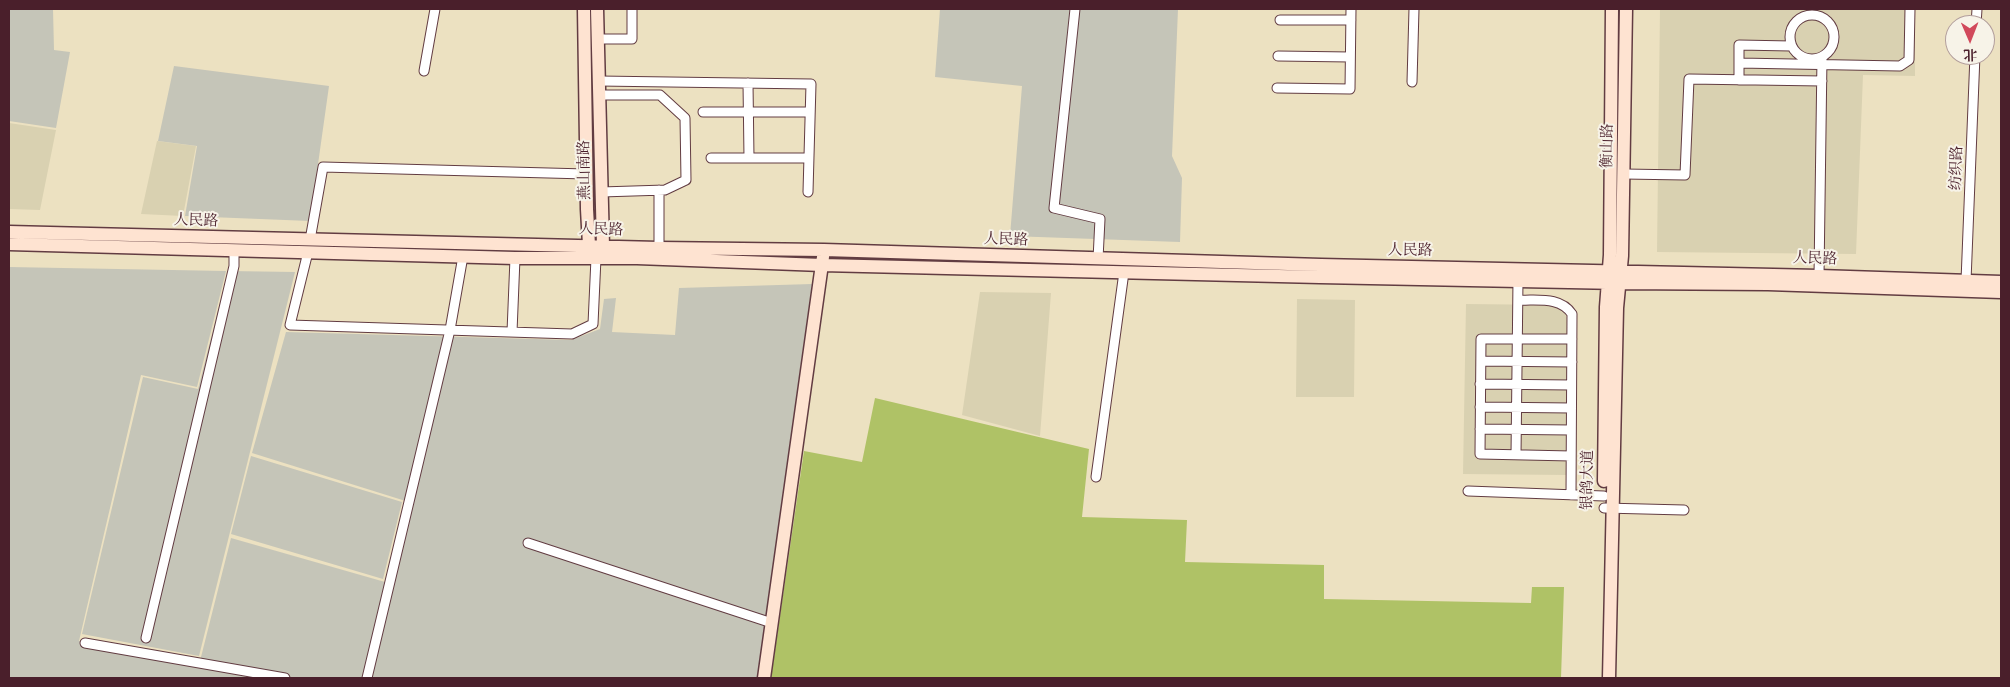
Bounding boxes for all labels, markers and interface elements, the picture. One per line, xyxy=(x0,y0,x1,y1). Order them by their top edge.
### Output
north arrow xyxy=(1945,15,1995,65)
text: 北 xyxy=(1963,46,1977,63)
street label: 衡山路 xyxy=(1599,123,1617,169)
street label: 燕山南路 xyxy=(575,140,595,200)
street label: 纺织路 xyxy=(1947,145,1967,191)
street label: 人民路 xyxy=(173,211,219,231)
street label: 人民路 xyxy=(578,220,624,240)
street label: 人民路 xyxy=(983,230,1029,250)
street label: 人民路 xyxy=(1387,242,1433,260)
street label: 人民路 xyxy=(1792,249,1838,269)
street label: 银鸽大道 xyxy=(1578,450,1598,510)

